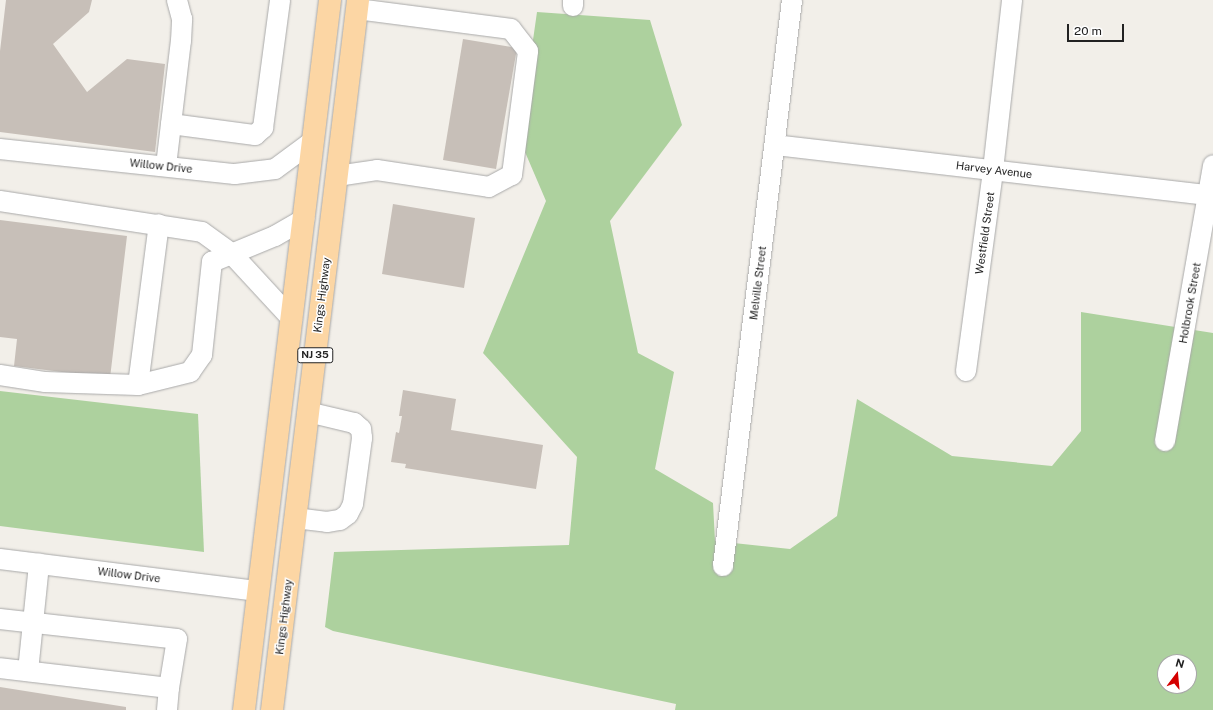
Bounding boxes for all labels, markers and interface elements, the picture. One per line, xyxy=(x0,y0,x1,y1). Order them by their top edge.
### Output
scale bar xyxy=(1069,16,1126,42)
text: 20 m xyxy=(1074,24,1102,38)
street label: Willow Drive xyxy=(129,156,193,176)
street label: Harvey Avenue xyxy=(955,159,1033,181)
street label: Westfield Street xyxy=(973,191,997,275)
street label: Melville Street xyxy=(747,245,769,321)
street label: Kings Highway xyxy=(311,257,333,333)
street label: Holbrook Street xyxy=(1176,261,1204,345)
road number: NJ 35 xyxy=(297,347,333,363)
street label: Willow Drive xyxy=(97,565,161,585)
street label: Kings Highway xyxy=(273,579,295,655)
north arrow xyxy=(1157,654,1197,694)
text: N xyxy=(1174,656,1186,670)

